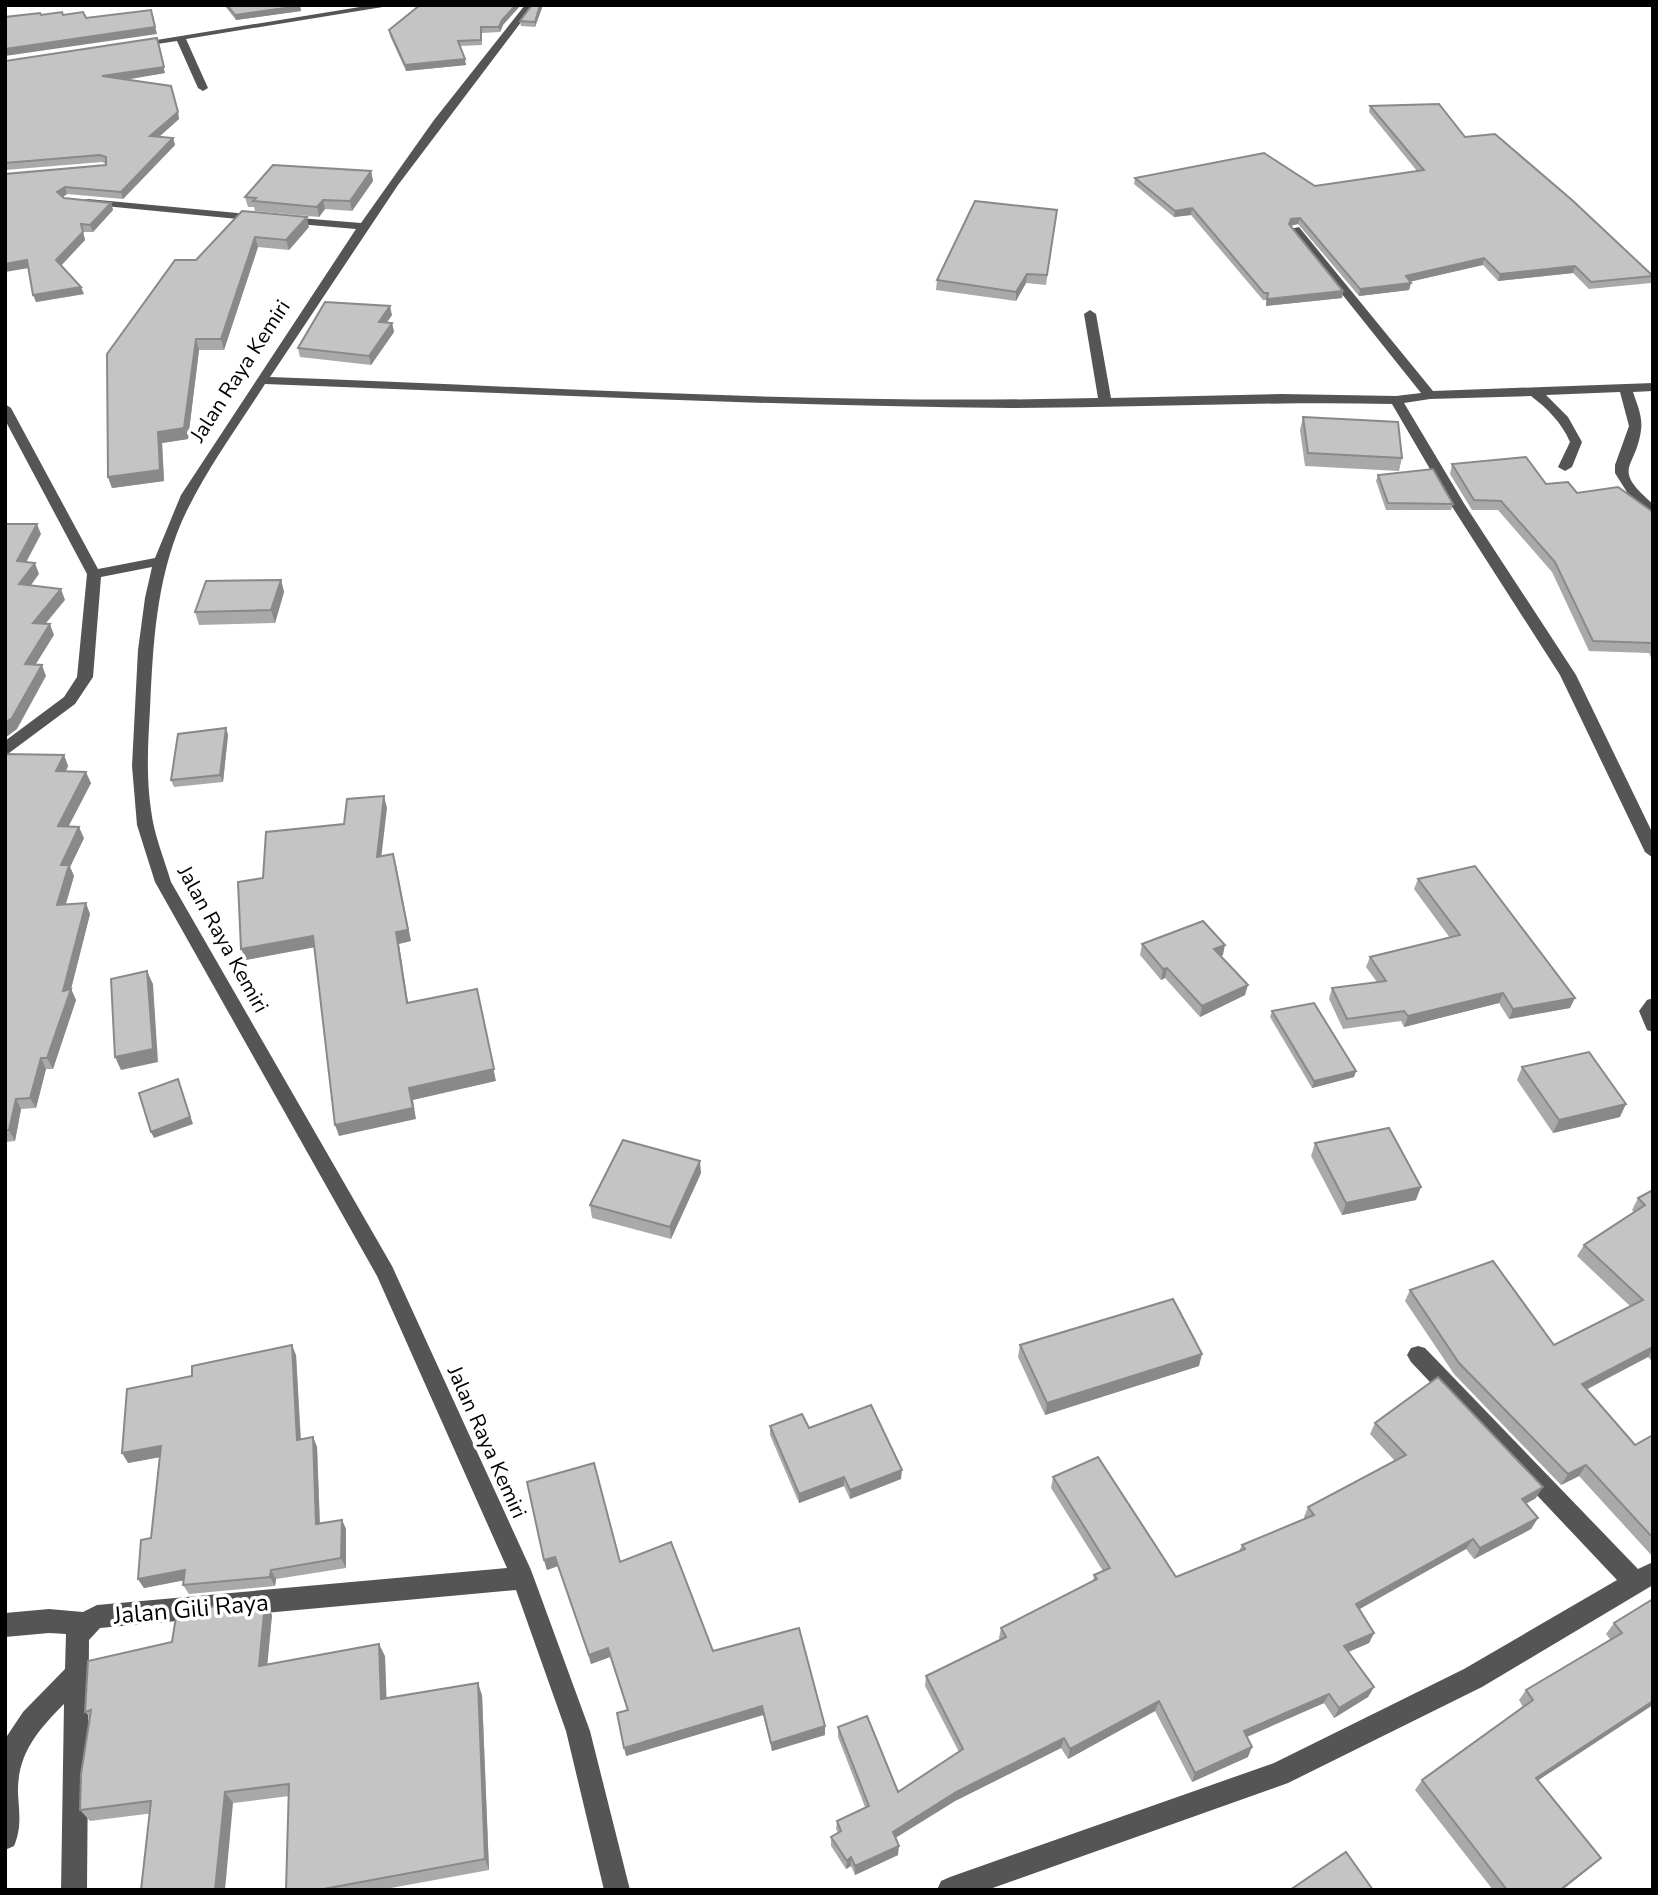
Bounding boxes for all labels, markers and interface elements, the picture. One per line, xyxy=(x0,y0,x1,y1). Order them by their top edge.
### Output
street label: Jalan Raya Kemiri xyxy=(183,295,296,448)
street label: Jalan Raya Kemiri xyxy=(171,860,275,1018)
street label: Jalan Raya Kemiri xyxy=(440,1360,533,1523)
street label: Jalan Gili Raya xyxy=(111,1586,270,1632)

